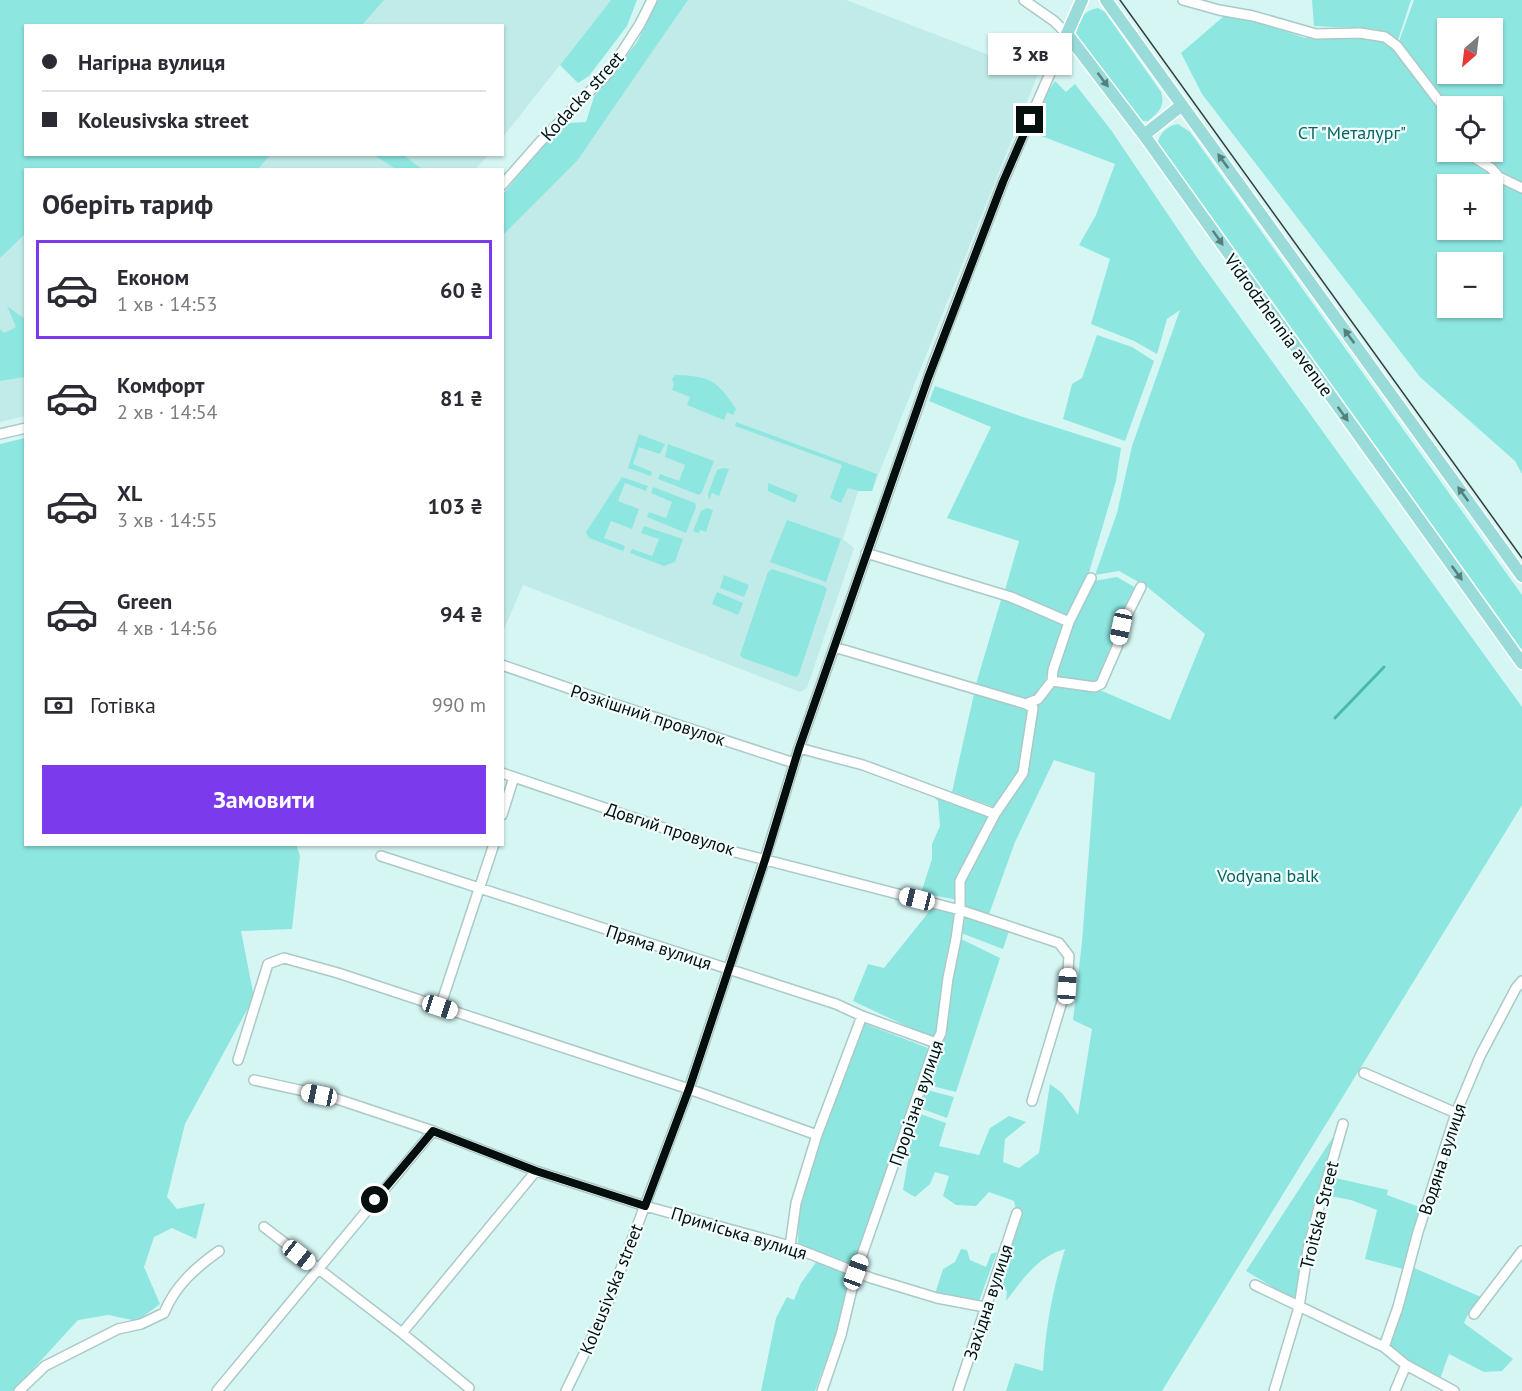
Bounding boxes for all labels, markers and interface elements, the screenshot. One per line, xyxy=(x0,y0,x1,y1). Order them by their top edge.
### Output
north arrow xyxy=(1437,18,1503,84)
map controls xyxy=(1437,18,1503,318)
callout: 3 хв xyxy=(988,33,1072,75)
text: 3 хв xyxy=(1012,41,1049,67)
street label: Kodacka street xyxy=(536,46,628,146)
text: Нагірна вулиця xyxy=(78,48,225,76)
one-way arrow xyxy=(1097,73,1109,88)
button: locate xyxy=(1437,96,1503,162)
text: Koleusivska street xyxy=(78,106,249,134)
route end xyxy=(1016,106,1043,133)
park label: СТ "Металург" xyxy=(1298,121,1406,144)
one-way arrow xyxy=(1217,153,1229,169)
button: + xyxy=(1437,174,1503,240)
text: Оберіть тариф xyxy=(42,187,213,221)
one-way arrow xyxy=(1211,231,1223,246)
street label: Vidrodzhennia avenue xyxy=(1219,248,1338,401)
button: − xyxy=(1437,252,1503,318)
icon: car xyxy=(45,263,99,317)
text: Економ xyxy=(117,263,189,291)
text: 60 ₴ xyxy=(440,276,483,304)
text: 1 хв · 14:53 xyxy=(117,291,218,317)
one-way arrow xyxy=(1343,328,1355,344)
icon: car xyxy=(45,371,99,425)
text: Комфорт xyxy=(117,371,205,399)
text: 81 ₴ xyxy=(440,384,483,412)
text: 2 хв · 14:54 xyxy=(117,399,218,425)
one-way arrow xyxy=(1337,406,1349,422)
icon: car xyxy=(45,479,99,533)
text: XL xyxy=(117,479,142,507)
one-way arrow xyxy=(1457,487,1469,503)
text: 103 ₴ xyxy=(428,492,483,520)
text: 3 хв · 14:55 xyxy=(117,507,218,533)
one-way arrow xyxy=(1451,564,1463,580)
icon: car xyxy=(45,587,99,641)
text: Green xyxy=(117,587,172,615)
text: 94 ₴ xyxy=(440,600,483,628)
car xyxy=(1108,608,1134,646)
text: 4 хв · 14:56 xyxy=(117,615,218,641)
street label: Розкішний провулок xyxy=(568,679,729,751)
icon: cash xyxy=(42,689,75,722)
text: Готівка xyxy=(90,691,156,719)
text: 990 m xyxy=(432,692,486,718)
button: Замовити xyxy=(42,765,486,834)
street label: Довгий провулок xyxy=(602,797,738,861)
park label: Vodyana balk xyxy=(1216,864,1319,887)
car xyxy=(897,886,937,912)
street label: Пряма вулиця xyxy=(603,919,715,975)
car xyxy=(1057,967,1077,1005)
car xyxy=(420,993,460,1021)
street label: Прорізна вулиця xyxy=(884,1037,948,1169)
car xyxy=(300,1082,338,1108)
street label: Водяна вулиця xyxy=(1413,1100,1471,1218)
street label: Troitska Street xyxy=(1294,1159,1344,1271)
route start xyxy=(361,1186,388,1213)
street label: Приміська вулиця xyxy=(668,1201,810,1265)
street label: Koleusivska street xyxy=(574,1220,648,1358)
car xyxy=(279,1237,319,1273)
street label: Західна вулиця xyxy=(958,1241,1018,1363)
car xyxy=(841,1252,871,1292)

